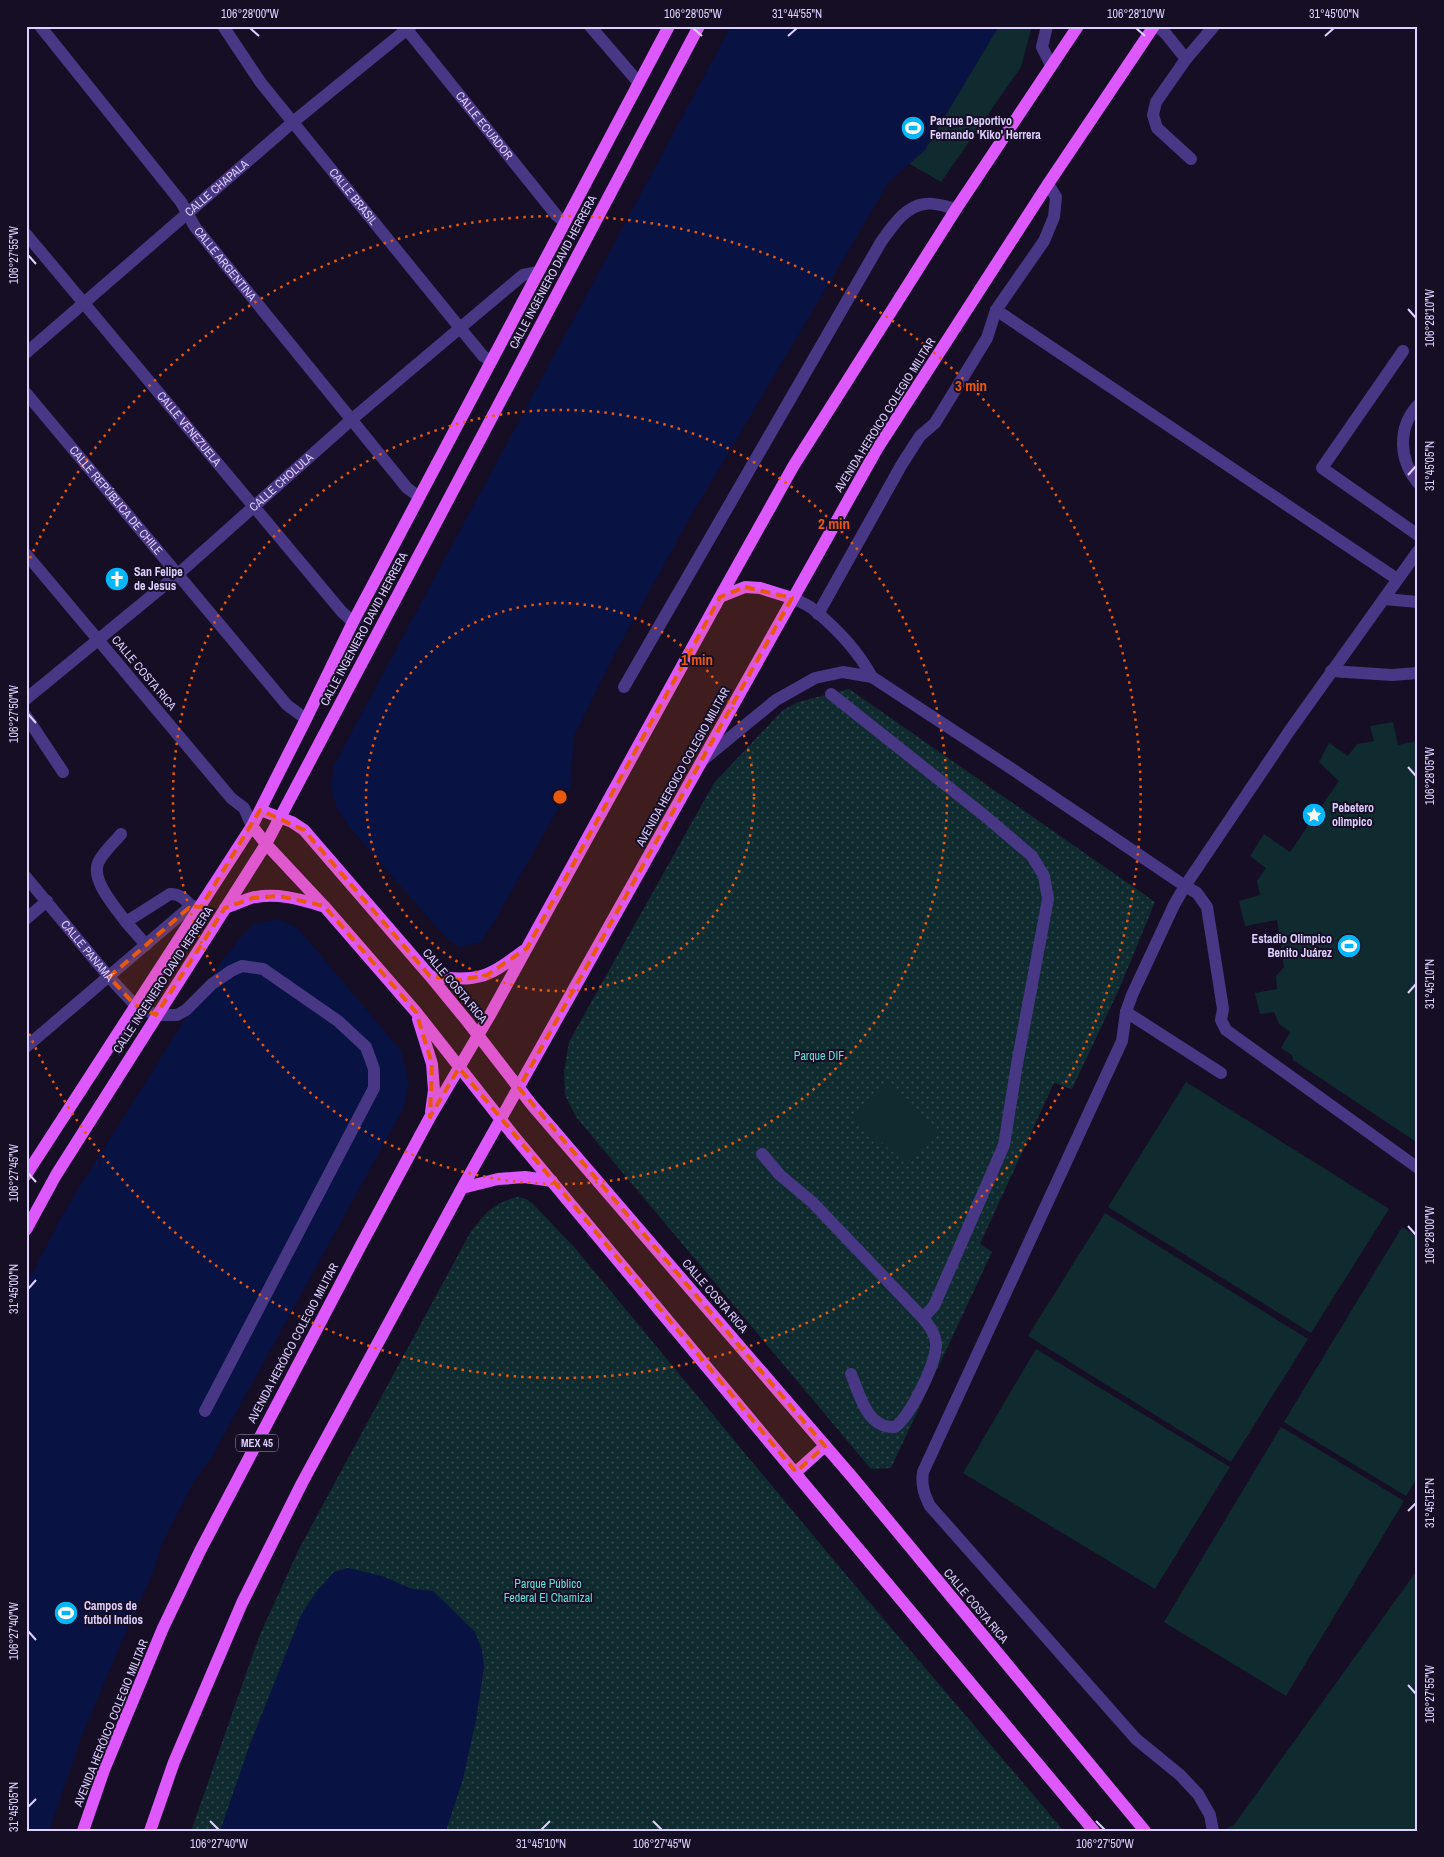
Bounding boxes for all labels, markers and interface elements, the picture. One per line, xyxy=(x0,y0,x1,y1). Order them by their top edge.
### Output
text: 106°28'00"W xyxy=(221,6,280,22)
text: 106°28'05"W xyxy=(664,6,723,22)
text: 31°44'55"N xyxy=(772,6,822,22)
text: 106°28'10"W xyxy=(1107,6,1166,22)
text: 31°45'00"N xyxy=(1309,6,1359,22)
street label: CALLE ECUADOR xyxy=(452,88,517,163)
place label: Parque Deportivo Fernando 'Kiko' Herrera xyxy=(930,113,1041,143)
sports icon: Parque Deportivo Fernando 'Kiko' Herrera xyxy=(900,115,926,141)
street label: CALLE CHAPALA xyxy=(181,156,252,220)
street label: CALLE BRASIL xyxy=(325,165,382,229)
street label: CALLE INGENIERO DAVID HERRERA xyxy=(506,192,601,352)
street label: CALLE ARGENTINA xyxy=(190,224,260,305)
text: 106°27'55"W xyxy=(6,225,22,284)
text: 106°28'10"W xyxy=(1422,288,1438,347)
street label: AVENIDA HEROICO COLEGIO MILITAR xyxy=(830,335,939,496)
text: 3 min xyxy=(955,375,987,396)
street label: CALLE VENEZUELA xyxy=(153,388,225,470)
text: 31°45'05"N xyxy=(1422,441,1438,491)
street label: CALLE REPÚBLICA DE CHILE xyxy=(66,443,166,558)
street label: CALLE CHOLULA xyxy=(246,449,317,515)
text: 2 min xyxy=(818,513,850,534)
street label: CALLE INGENIERO DAVID HERRERA xyxy=(317,549,412,709)
place label: San Felipe de Jesus xyxy=(134,564,183,594)
church icon: San Felipe de Jesus xyxy=(104,566,130,592)
street label: CALLE COSTA RICA xyxy=(108,632,180,714)
text: 1 min xyxy=(681,649,713,670)
text: 106°27'50"W xyxy=(6,684,22,743)
street label: AVENIDA HEROICO COLEGIO MILITAR xyxy=(632,685,733,850)
text: 106°28'05"W xyxy=(1422,746,1438,805)
centre of rings xyxy=(551,788,569,806)
place label: Pebetero olìmpico xyxy=(1332,800,1374,830)
place icon: Pebetero olìmpico xyxy=(1301,802,1327,828)
street label: CALLE INGENIERO DAVID HERRERA xyxy=(109,903,217,1057)
street label: CALLE PANAMÁ xyxy=(57,917,118,985)
place label: Estadio Olimpico Benito Juárez xyxy=(1252,931,1332,961)
sports icon: Estadio Olimpico Benito Juárez xyxy=(1336,933,1362,959)
street label: CALLE COSTA RICA xyxy=(419,945,491,1027)
text: 31°45'10"N xyxy=(1422,959,1438,1009)
park label: Parque DIF xyxy=(794,1048,844,1064)
text: 106°27'45"W xyxy=(6,1143,22,1202)
text: 106°28'00"W xyxy=(1422,1205,1438,1264)
street label: CALLE COSTA RICA xyxy=(679,1256,752,1337)
street label: AVENIDA HERÓICO COLEGIO MILITAR xyxy=(243,1260,342,1427)
text: 31°45'00"N xyxy=(6,1264,22,1314)
road number: MEX 45 xyxy=(236,1435,278,1452)
text: 31°45'15"N xyxy=(1422,1478,1438,1528)
street label: CALLE COSTA RICA xyxy=(940,1565,1012,1647)
park label: Parque Público Federal El Chamizal xyxy=(504,1576,592,1606)
place label: Campos de futból Indios xyxy=(84,1598,144,1628)
sports icon: Campos de futból Indios xyxy=(53,1600,79,1626)
text: 106°27'40"W xyxy=(6,1601,22,1660)
street label: AVENIDA HERÓICO COLEGIO MILITAR xyxy=(70,1637,152,1810)
text: 106°27'55"W xyxy=(1422,1664,1438,1723)
text: 31°45'05"N xyxy=(6,1782,22,1832)
text: 106°27'40"W xyxy=(190,1836,249,1852)
text: 31°45'10"N xyxy=(516,1836,566,1852)
text: 106°27'45"W xyxy=(633,1836,692,1852)
text: 106°27'50"W xyxy=(1076,1836,1135,1852)

